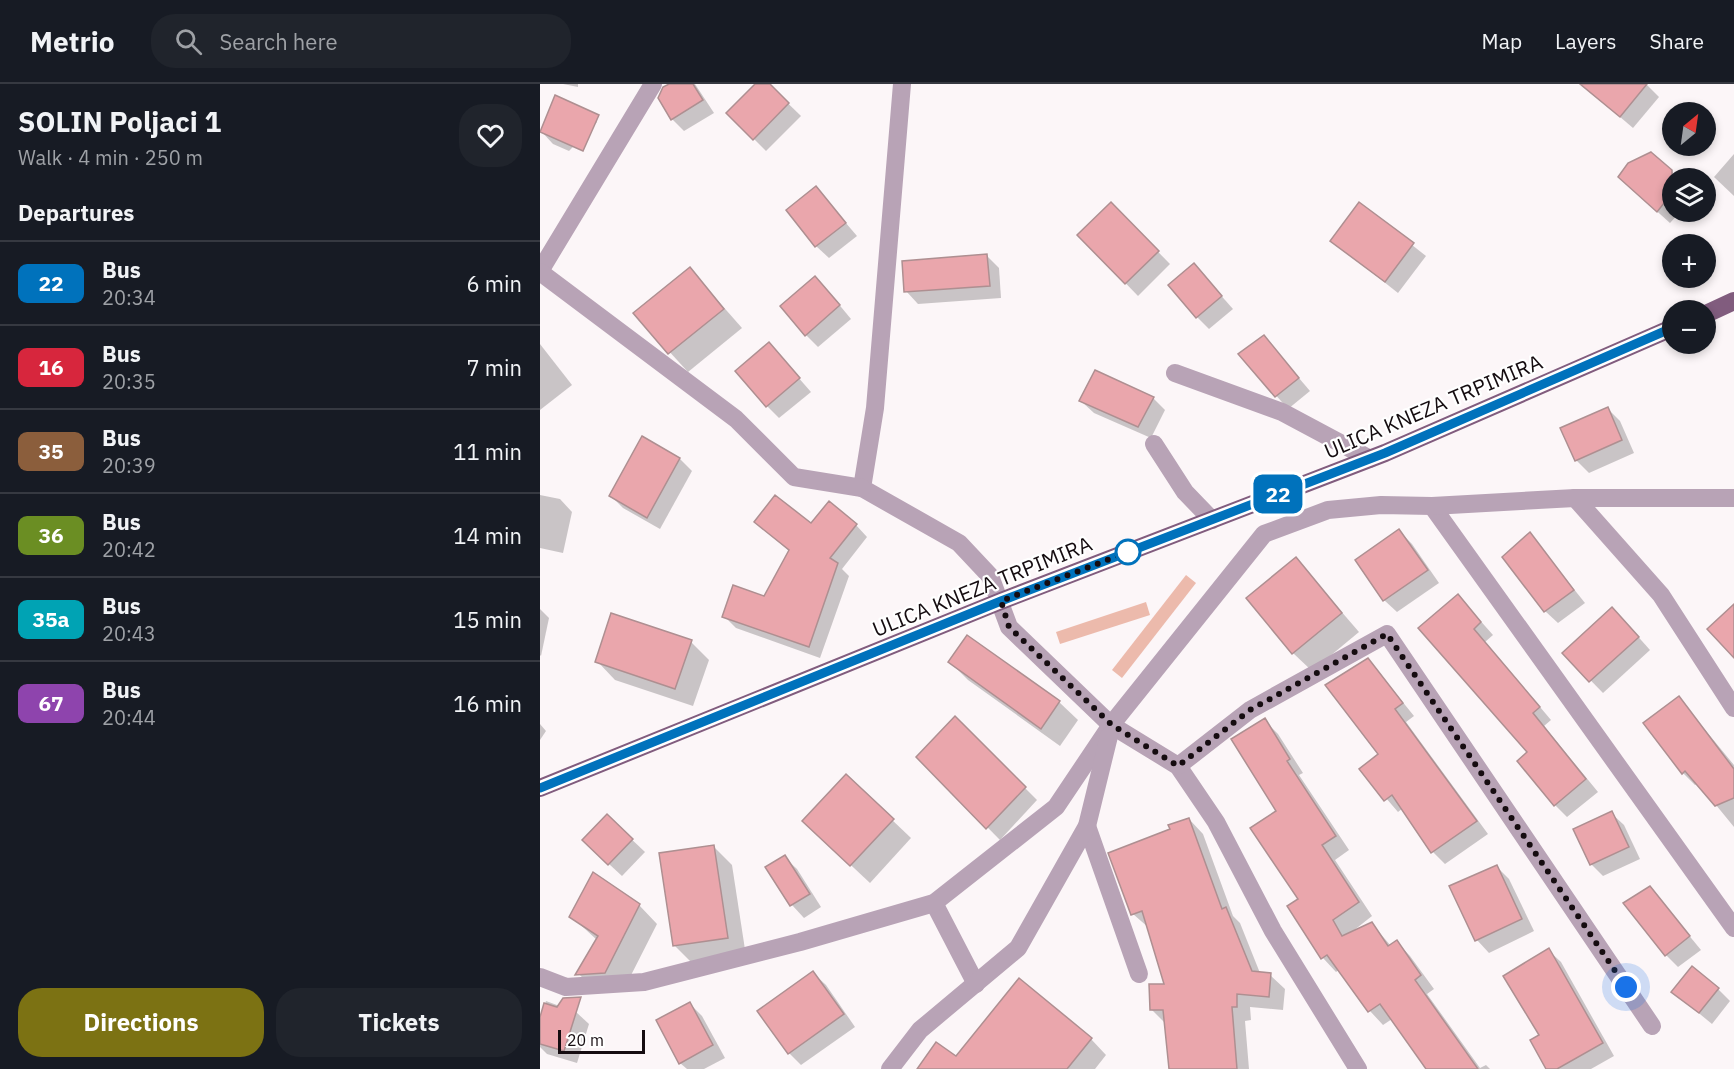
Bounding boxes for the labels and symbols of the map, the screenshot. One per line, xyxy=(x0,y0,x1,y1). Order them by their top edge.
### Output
north arrow xyxy=(1662,102,1716,156)
street label: ULICA KNEZA TRPIMIRA xyxy=(1320,347,1546,465)
line badge: 22 xyxy=(1251,474,1305,514)
street label: ULICA KNEZA TRPIMIRA xyxy=(868,529,1096,643)
unlabelled marker xyxy=(1115,539,1141,565)
your location xyxy=(1611,972,1641,1002)
scale bar xyxy=(558,1027,645,1054)

